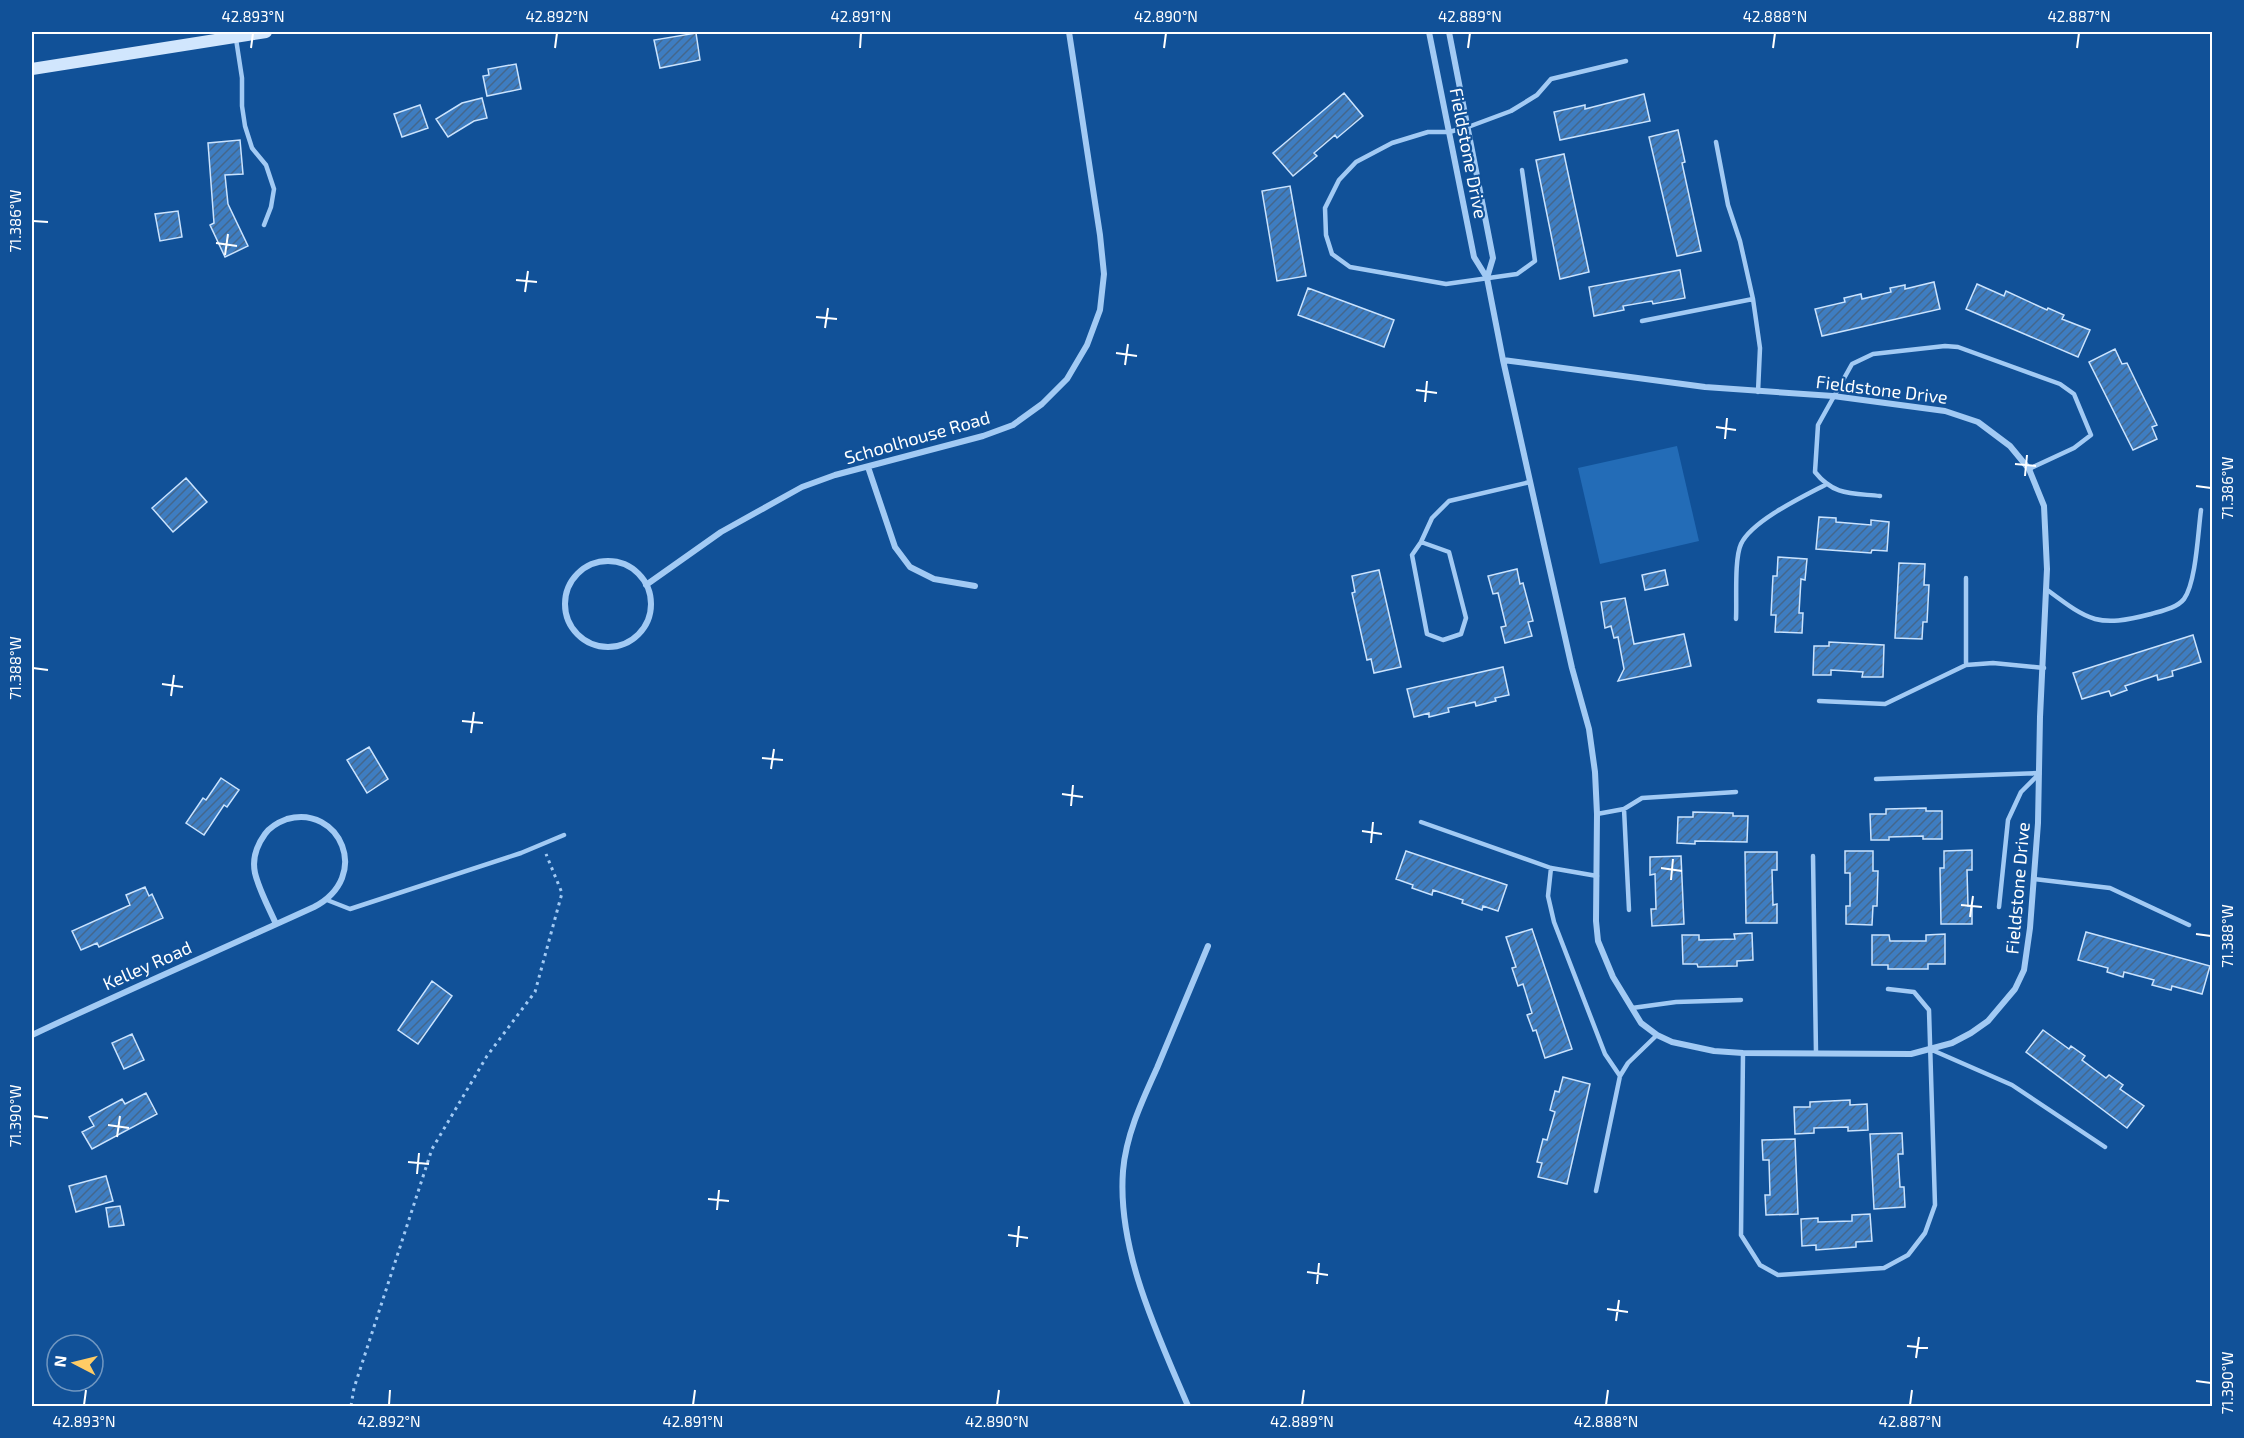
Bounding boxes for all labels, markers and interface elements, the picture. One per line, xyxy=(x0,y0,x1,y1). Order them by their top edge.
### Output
text: 42.893°N xyxy=(221,7,285,25)
text: 42.892°N xyxy=(525,7,589,25)
text: 42.891°N xyxy=(831,7,891,25)
text: 42.890°N xyxy=(1134,7,1198,25)
text: 42.889°N xyxy=(1438,7,1502,25)
text: 42.888°N xyxy=(1743,7,1807,25)
text: 42.887°N xyxy=(2047,7,2111,25)
street label: Fieldstone Drive xyxy=(1446,86,1492,220)
text: 71.386°W xyxy=(6,190,24,252)
street label: Fieldstone Drive xyxy=(1815,370,1949,408)
street label: Schoolhouse Road xyxy=(842,406,992,468)
text: 71.386°W xyxy=(2218,457,2236,519)
text: 71.388°W xyxy=(6,636,24,700)
street label: Fieldstone Drive xyxy=(2000,821,2034,955)
text: 71.388°W xyxy=(2218,904,2236,968)
street label: Kelley Road xyxy=(99,936,195,994)
text: 71.390°W xyxy=(6,1085,24,1147)
north arrow xyxy=(45,1333,105,1393)
text: 71.390°W xyxy=(2218,1352,2236,1414)
text: N xyxy=(49,1354,70,1368)
text: 42.893°N xyxy=(52,1412,116,1430)
text: 42.892°N xyxy=(357,1412,421,1430)
text: 42.891°N xyxy=(663,1412,723,1430)
text: 42.890°N xyxy=(965,1412,1029,1430)
text: 42.889°N xyxy=(1270,1412,1334,1430)
text: 42.888°N xyxy=(1574,1412,1638,1430)
text: 42.887°N xyxy=(1878,1412,1942,1430)

